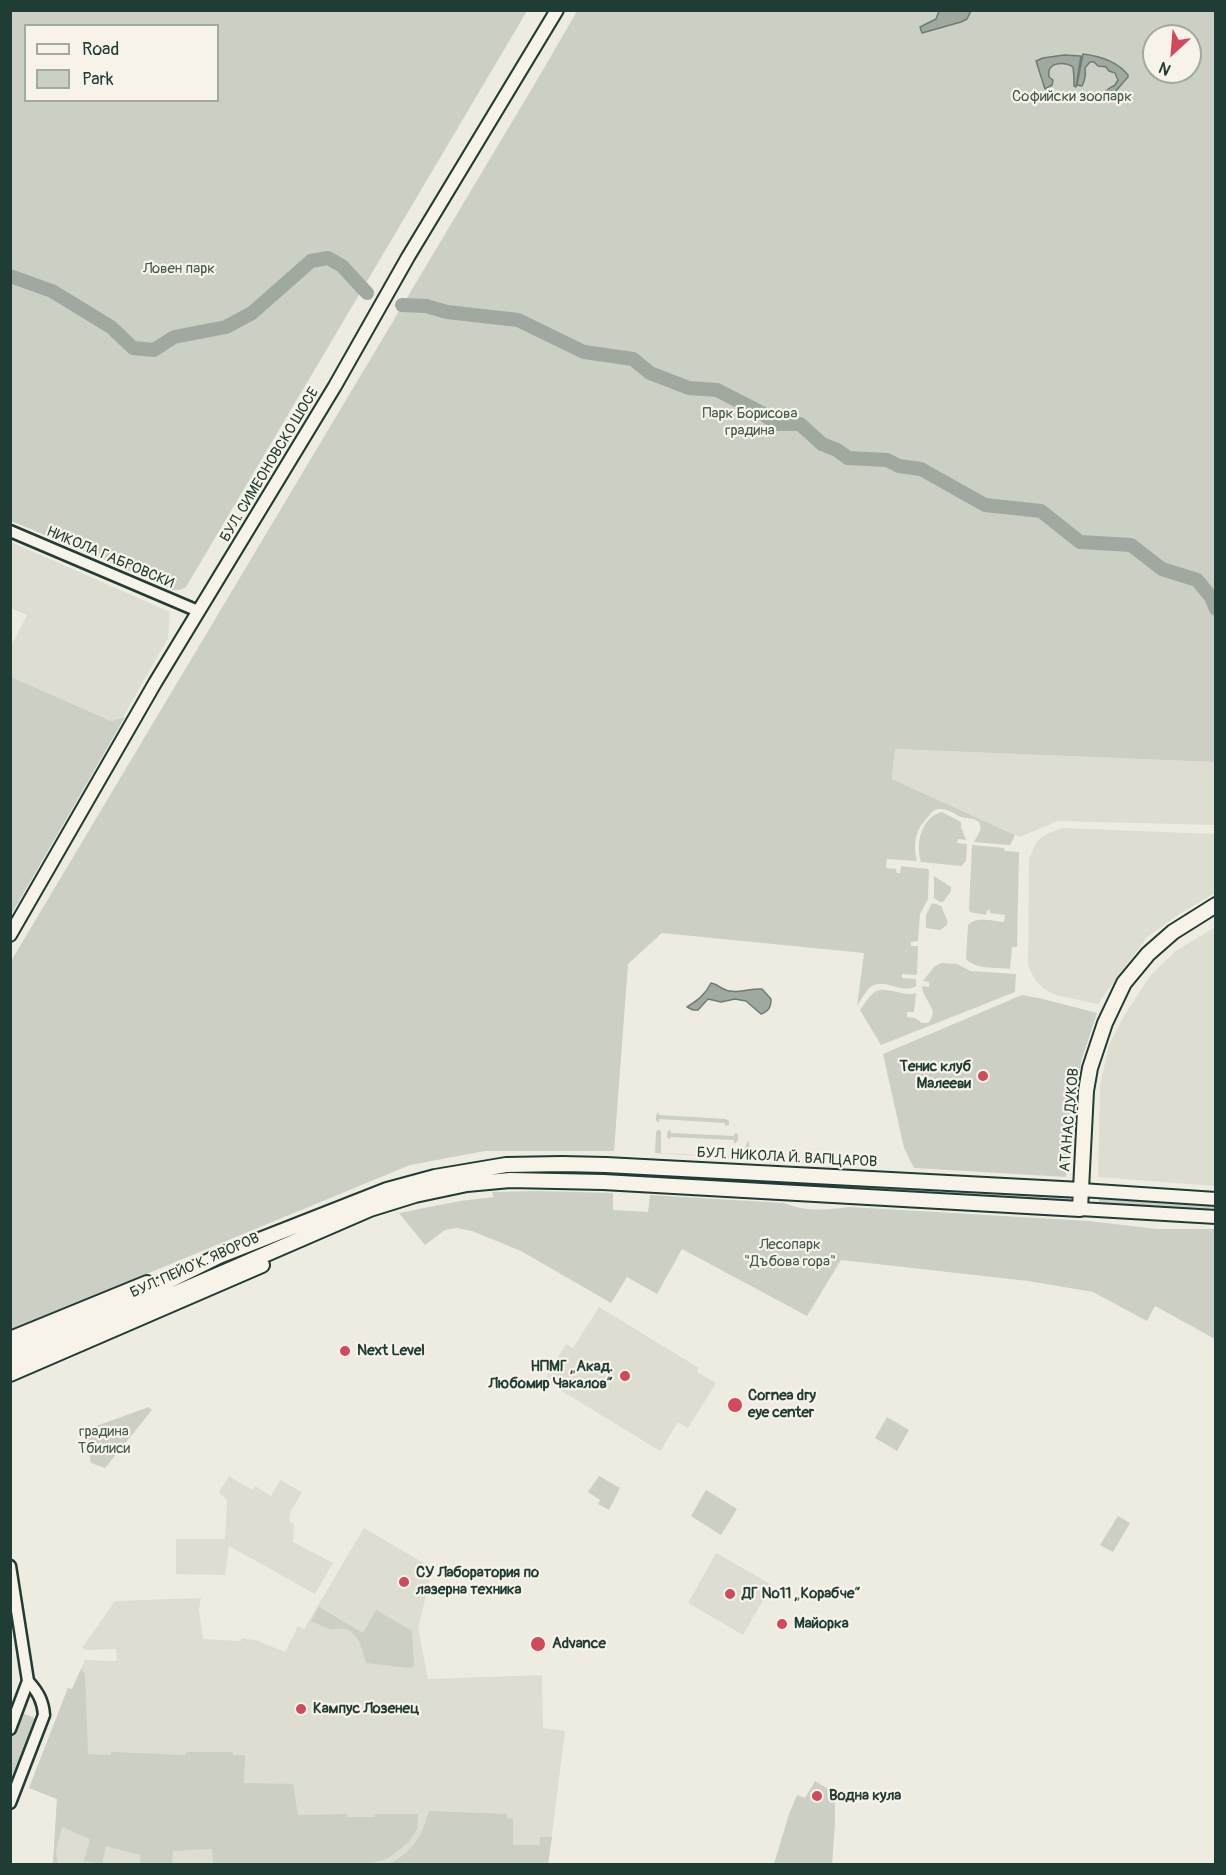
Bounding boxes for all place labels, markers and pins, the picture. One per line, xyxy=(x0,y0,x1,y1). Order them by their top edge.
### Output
place label: Тенис клуб Малееви xyxy=(900,1058,971,1093)
marker: Тенис клуб Малееви xyxy=(976,1069,990,1083)
place label: Next Level xyxy=(357,1342,425,1360)
marker: Next Level xyxy=(338,1344,352,1358)
place label: НПМГ „Акад. Любомир Чакалов“ xyxy=(489,1358,613,1393)
marker: НПМГ „Акад. Любомир Чакалов“ xyxy=(618,1369,632,1383)
place label: Cornea dry eye center xyxy=(748,1387,816,1422)
marker: Cornea dry eye center xyxy=(726,1396,744,1414)
place label: СУ Лаборатория по лазерна техника xyxy=(416,1564,539,1599)
marker: СУ Лаборатория по лазерна техника xyxy=(397,1575,411,1589)
place label: ДГ №11 „Корабче“ xyxy=(742,1585,861,1603)
marker: ДГ №11 „Корабче“ xyxy=(723,1587,737,1601)
place label: Майорка xyxy=(794,1615,849,1633)
marker: Майорка xyxy=(775,1617,789,1631)
marker: Advance xyxy=(529,1635,547,1653)
place label: Advance xyxy=(552,1635,606,1653)
place label: Кампус Лозенец xyxy=(313,1700,419,1718)
marker: Кампус Лозенец xyxy=(294,1702,308,1716)
place label: Водна кула xyxy=(829,1787,901,1805)
marker: Водна кула xyxy=(810,1789,824,1803)

